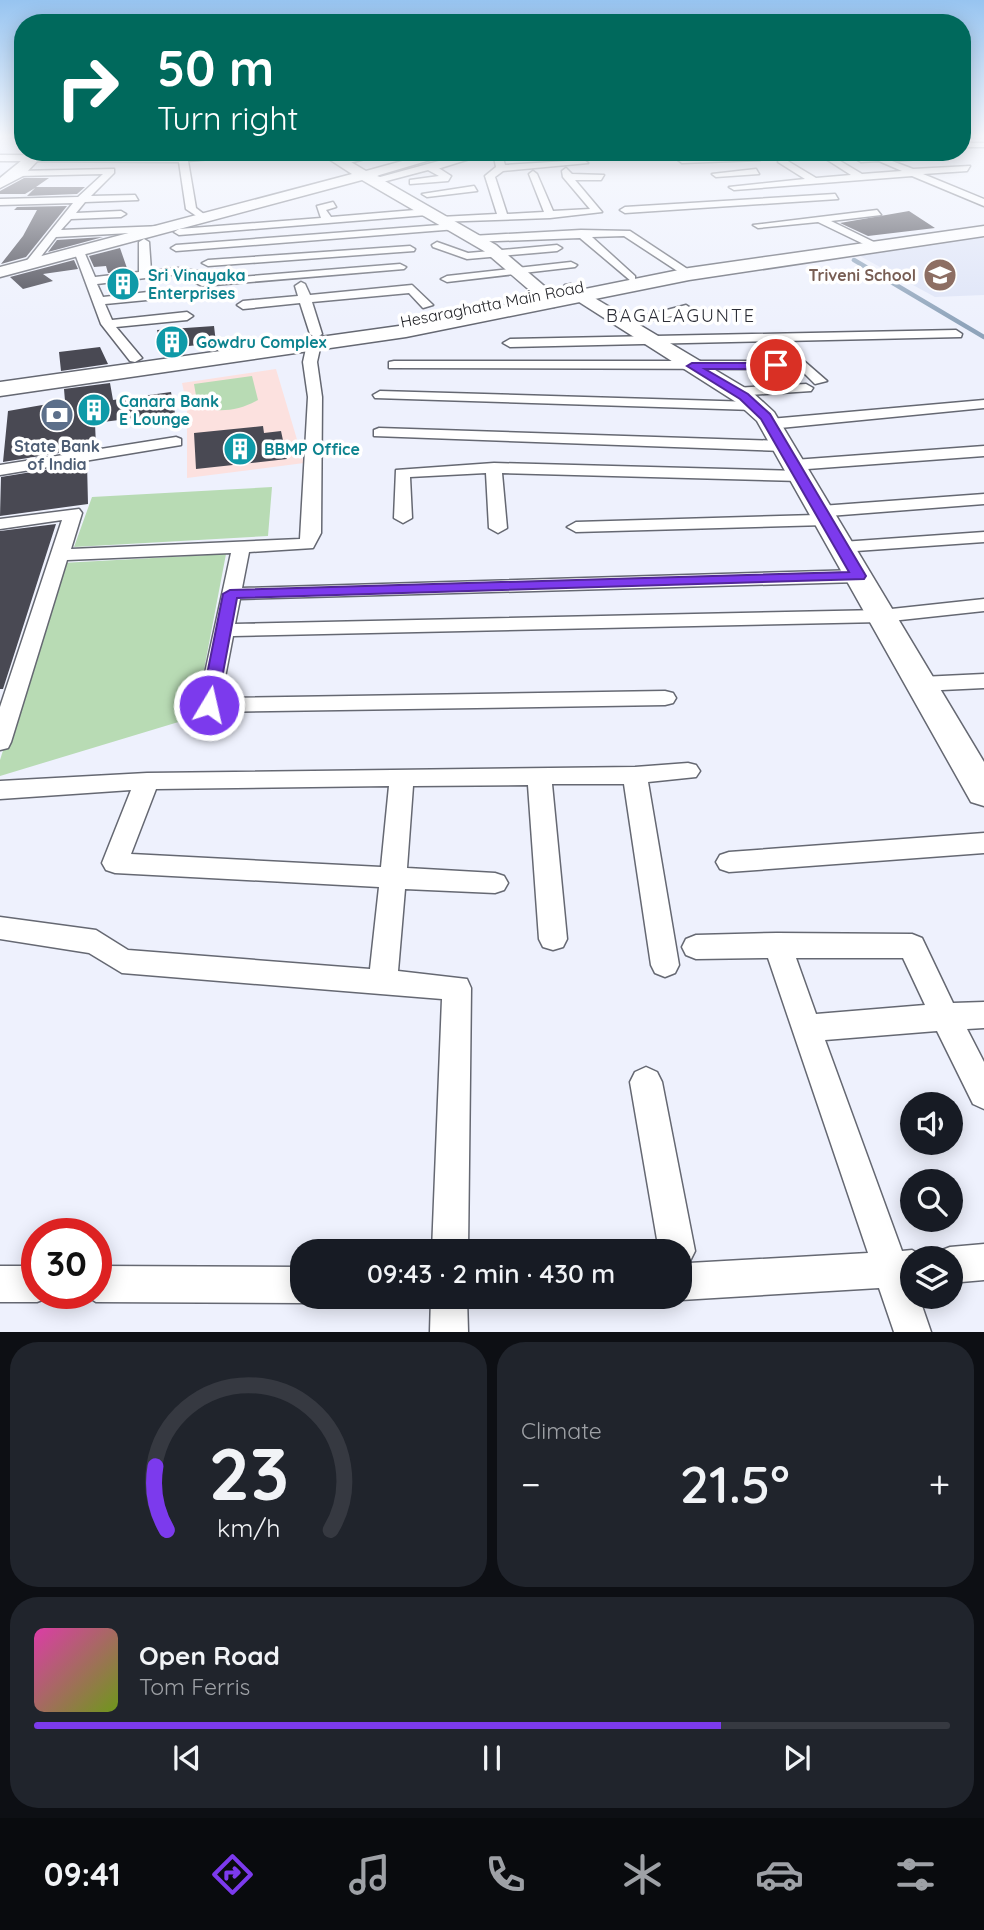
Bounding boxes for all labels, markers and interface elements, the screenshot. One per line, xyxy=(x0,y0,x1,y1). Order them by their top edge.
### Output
text: 50 m xyxy=(157,37,274,98)
icon: right xyxy=(42,42,133,133)
text: Turn right xyxy=(157,98,298,138)
school or university icon: Triveni School xyxy=(921,256,959,294)
building icon: Sri Vinayaka Enterprises xyxy=(104,265,142,303)
place label: Sri Vinayaka Enterprises xyxy=(148,265,246,303)
place label: Triveni School xyxy=(809,265,916,285)
street label: Hesaraghatta Main Road xyxy=(398,276,586,332)
district label: BAGALAGUNTE xyxy=(606,304,756,327)
building icon: Gowdru Complex xyxy=(153,323,191,361)
place label: Gowdru Complex xyxy=(196,332,327,352)
pin xyxy=(746,335,806,395)
icon: arrive xyxy=(757,346,795,384)
building icon: Canara Bank E Lounge xyxy=(75,391,113,429)
place label: Canara Bank E Lounge xyxy=(119,391,219,429)
bank icon: State Bank of India xyxy=(38,396,76,434)
building icon: BBMP Office xyxy=(221,430,259,468)
place label: State Bank of India xyxy=(14,436,100,474)
place label: BBMP Office xyxy=(264,439,360,459)
position arrow xyxy=(172,668,246,742)
map controls xyxy=(900,1092,963,1309)
button: sound xyxy=(900,1092,963,1155)
button: search xyxy=(900,1169,963,1232)
speed limit sign: 30 xyxy=(21,1218,112,1309)
button: layers xyxy=(900,1246,963,1309)
text: 09:43 · 2 min · 430 m xyxy=(367,1257,615,1290)
text: Climate xyxy=(521,1416,602,1445)
text: 23 xyxy=(208,1428,289,1519)
text: 21.5° xyxy=(680,1451,790,1516)
text: − xyxy=(521,1460,541,1508)
text: + xyxy=(929,1460,950,1508)
text: km/h xyxy=(217,1512,280,1543)
text: Open Road xyxy=(139,1639,280,1672)
text: Tom Ferris xyxy=(139,1672,250,1701)
icon: previous xyxy=(168,1739,206,1777)
icon: pause xyxy=(473,1739,511,1777)
icon: next xyxy=(778,1739,816,1777)
icon: directions xyxy=(208,1850,257,1899)
icon: music xyxy=(345,1850,394,1899)
icon: phone xyxy=(481,1850,530,1899)
icon: climate xyxy=(618,1850,667,1899)
icon: car xyxy=(755,1850,804,1899)
icon: filters xyxy=(891,1850,940,1899)
text: 09:41 xyxy=(44,1854,121,1894)

